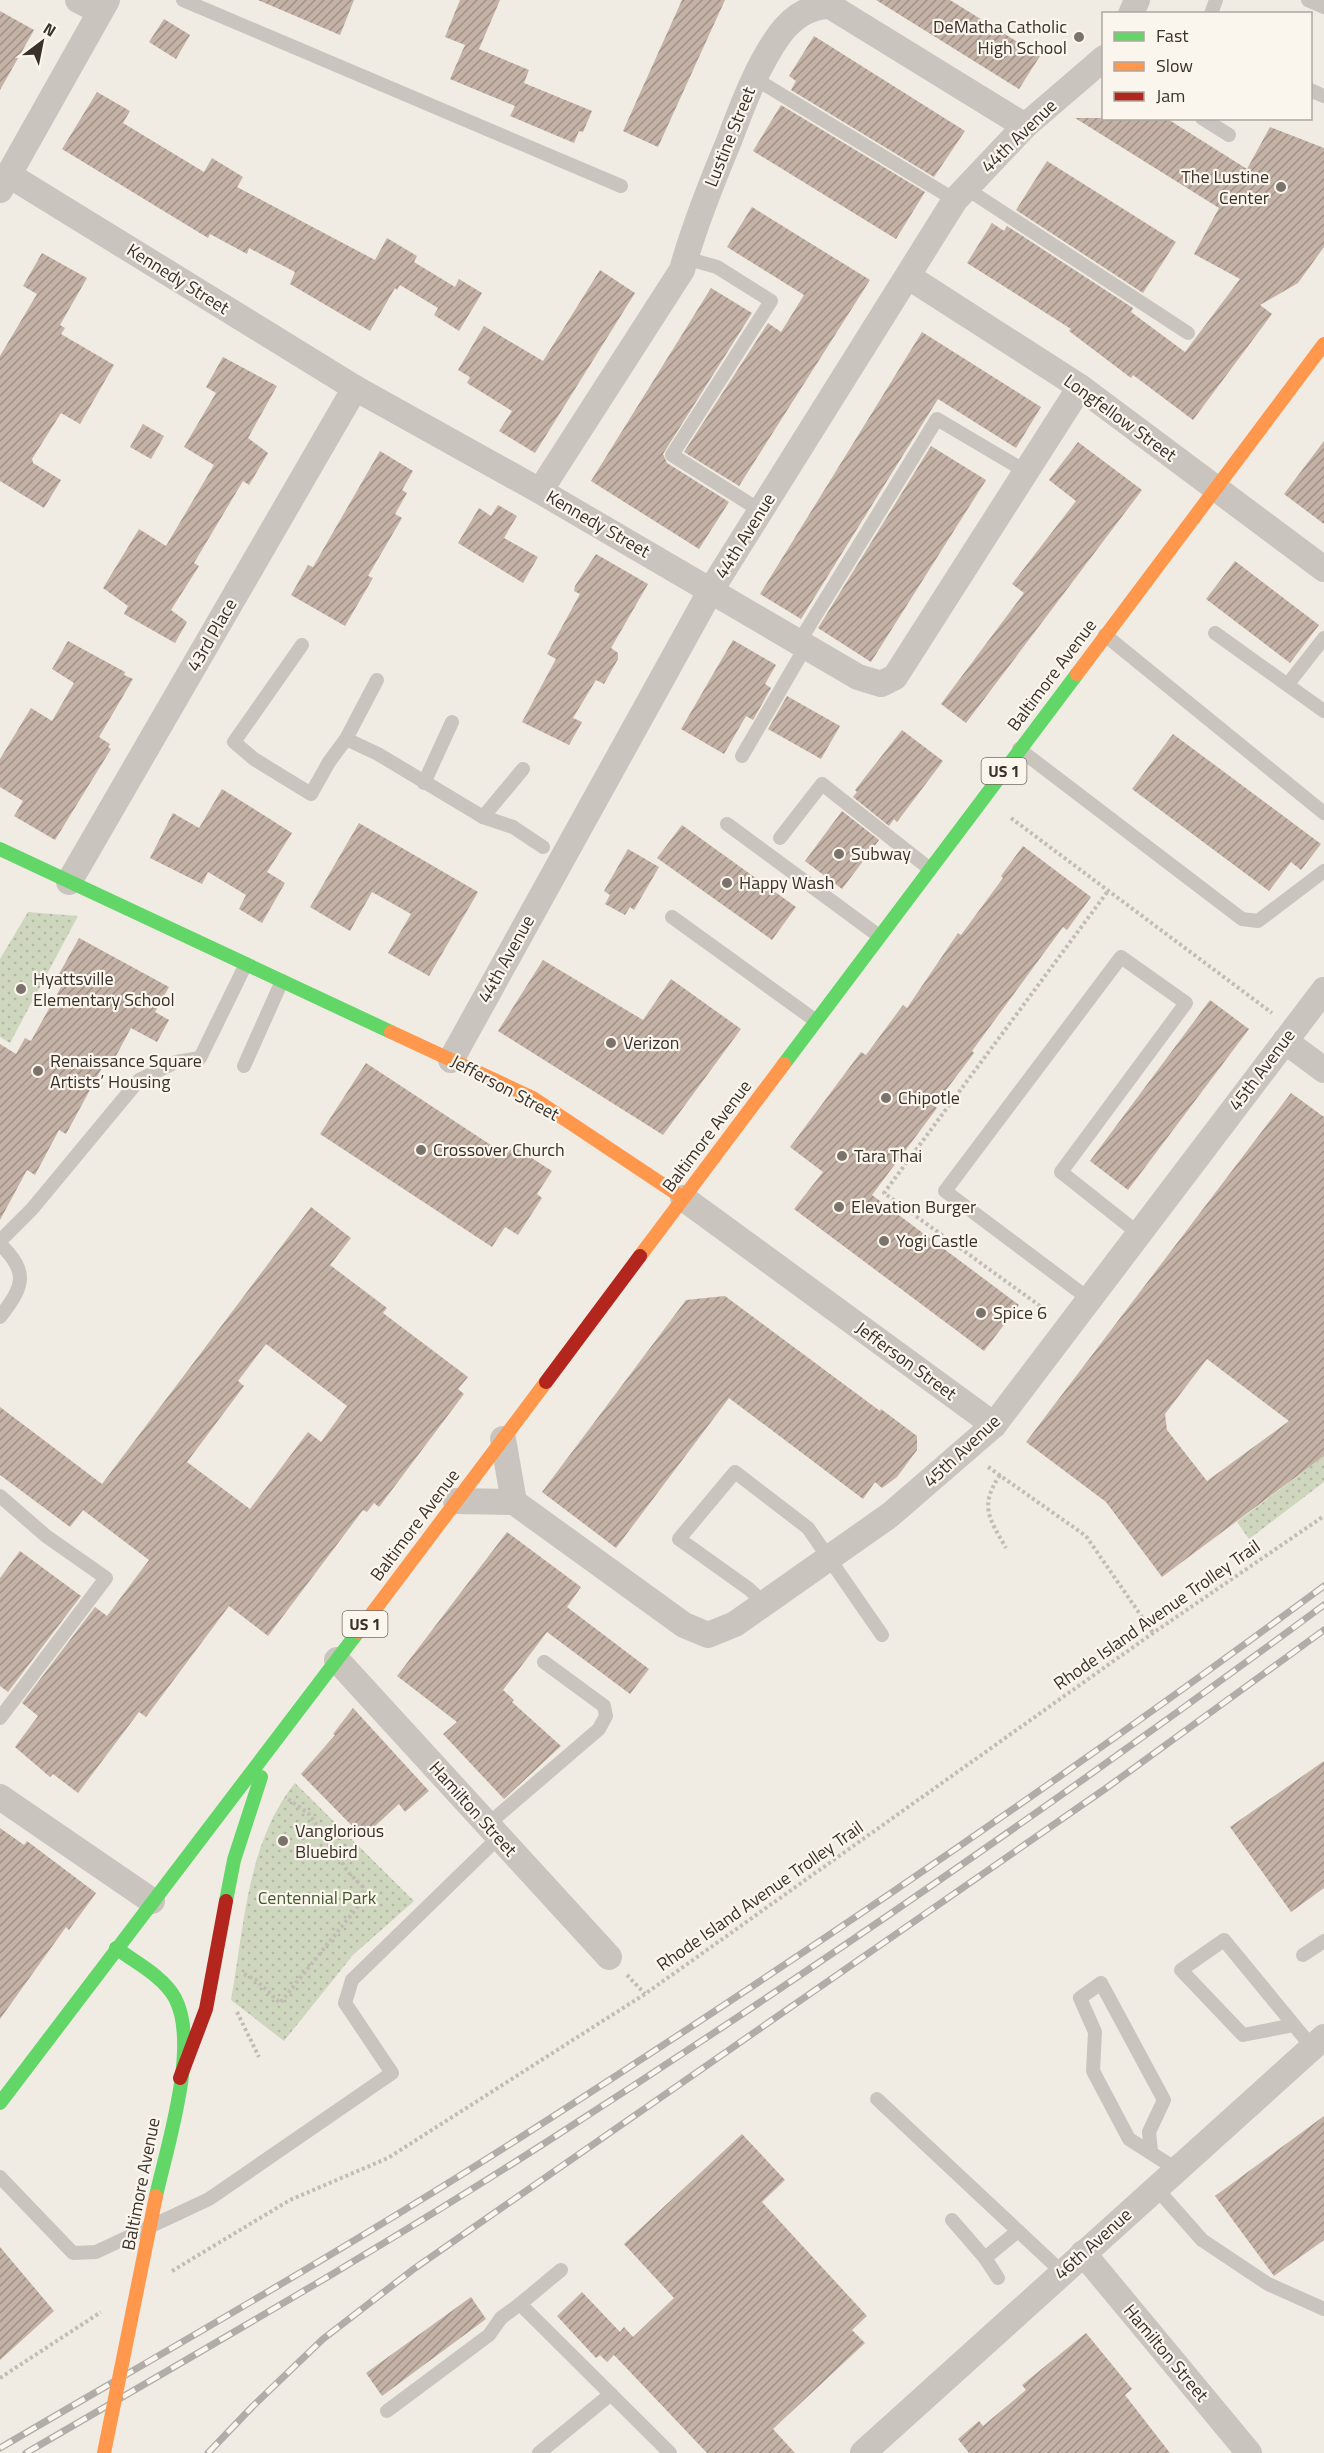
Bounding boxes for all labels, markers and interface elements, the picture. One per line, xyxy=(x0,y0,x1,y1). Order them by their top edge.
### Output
north arrow xyxy=(12,12,72,72)
legend xyxy=(1102,12,1312,120)
place label: DeMatha Catholic High School xyxy=(933,13,1067,61)
text: N xyxy=(39,16,61,42)
text: Fast xyxy=(1156,22,1189,49)
marker: DeMatha Catholic High School xyxy=(1072,30,1086,44)
text: Slow xyxy=(1156,52,1193,79)
street label: Lustine Street xyxy=(697,82,762,191)
text: Jam xyxy=(1156,82,1185,109)
street label: 44th Avenue xyxy=(975,92,1063,179)
place label: The Lustine Center xyxy=(1181,163,1269,211)
marker: The Lustine Center xyxy=(1274,180,1288,194)
street label: Kennedy Street xyxy=(122,236,235,321)
street label: Longfellow Street xyxy=(1058,367,1183,468)
street label: Kennedy Street xyxy=(541,483,656,565)
street label: 44th Avenue xyxy=(708,488,782,584)
street label: 43rd Place xyxy=(180,593,243,676)
street label: Baltimore Avenue xyxy=(1000,613,1103,737)
road number: US 1 xyxy=(982,758,1026,784)
place label: Subway xyxy=(851,840,911,867)
marker: Subway xyxy=(832,847,846,861)
place label: Happy Wash xyxy=(739,869,834,896)
marker: Happy Wash xyxy=(720,876,734,890)
street label: 44th Avenue xyxy=(470,910,541,1007)
place label: Hyattsville Elementary School xyxy=(33,965,175,1013)
marker: Hyattsville Elementary School xyxy=(14,982,28,996)
street label: 45th Avenue xyxy=(1222,1023,1301,1116)
place label: Verizon xyxy=(623,1029,679,1056)
marker: Verizon xyxy=(604,1036,618,1050)
place label: Renaissance Square Artists’ Housing xyxy=(50,1047,202,1095)
street label: Jefferson Street xyxy=(446,1048,565,1128)
marker: Renaissance Square Artists’ Housing xyxy=(31,1064,45,1078)
street label: Baltimore Avenue xyxy=(655,1074,758,1198)
place label: Chipotle xyxy=(898,1084,960,1111)
marker: Chipotle xyxy=(879,1091,893,1105)
place label: Crossover Church xyxy=(433,1136,565,1163)
place label: Tara Thai xyxy=(854,1142,922,1169)
marker: Crossover Church xyxy=(414,1143,428,1157)
marker: Tara Thai xyxy=(835,1149,849,1163)
place label: Elevation Burger xyxy=(851,1193,976,1220)
marker: Elevation Burger xyxy=(832,1200,846,1214)
place label: Yogi Castle xyxy=(896,1227,978,1254)
marker: Yogi Castle xyxy=(877,1234,891,1248)
place label: Spice 6 xyxy=(993,1299,1047,1326)
marker: Spice 6 xyxy=(974,1306,988,1320)
street label: Jefferson Street xyxy=(850,1315,963,1407)
street label: 45th Avenue xyxy=(917,1408,1006,1493)
street label: Baltimore Avenue xyxy=(363,1463,466,1587)
street label: Rhode Island Avenue Trolley Trail xyxy=(1048,1533,1266,1696)
road number: US 1 xyxy=(342,1611,388,1637)
street label: Hamilton Street xyxy=(423,1755,524,1863)
street label: Rhode Island Avenue Trolley Trail xyxy=(651,1814,869,1977)
place label: Vanglorious Bluebird xyxy=(295,1817,384,1865)
marker: Vanglorious Bluebird xyxy=(276,1834,290,1848)
park label: Centennial Park xyxy=(258,1884,377,1911)
street label: Baltimore Avenue xyxy=(114,2115,167,2252)
street label: 46th Avenue xyxy=(1048,2201,1138,2286)
street label: Hamilton Street xyxy=(1117,2298,1216,2408)

